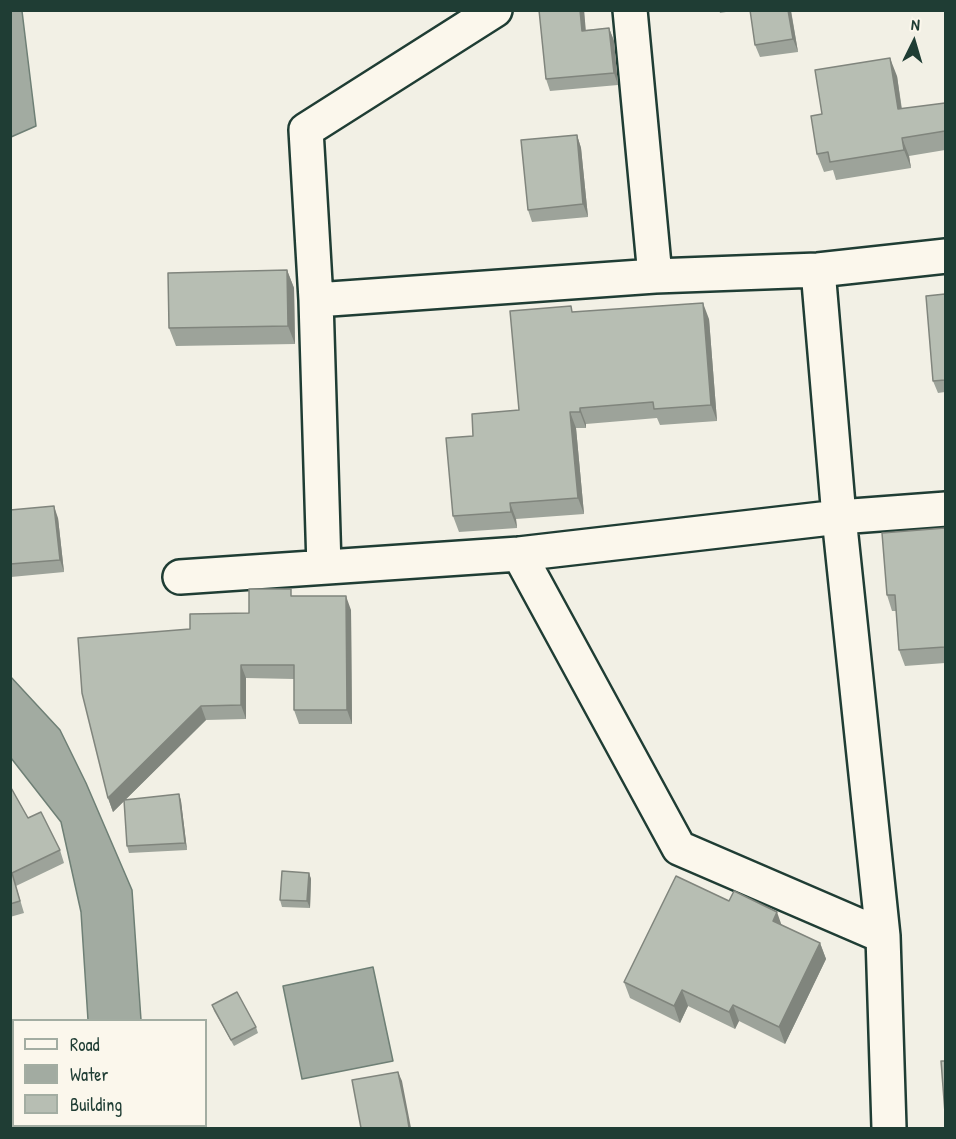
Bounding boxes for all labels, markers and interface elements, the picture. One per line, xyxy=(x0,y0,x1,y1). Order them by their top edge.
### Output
north arrow xyxy=(884,12,944,72)
text: N xyxy=(910,13,921,35)
legend xyxy=(12,1019,207,1127)
text: Road xyxy=(70,1032,100,1057)
text: Water xyxy=(70,1062,108,1087)
text: Building xyxy=(70,1092,122,1117)

